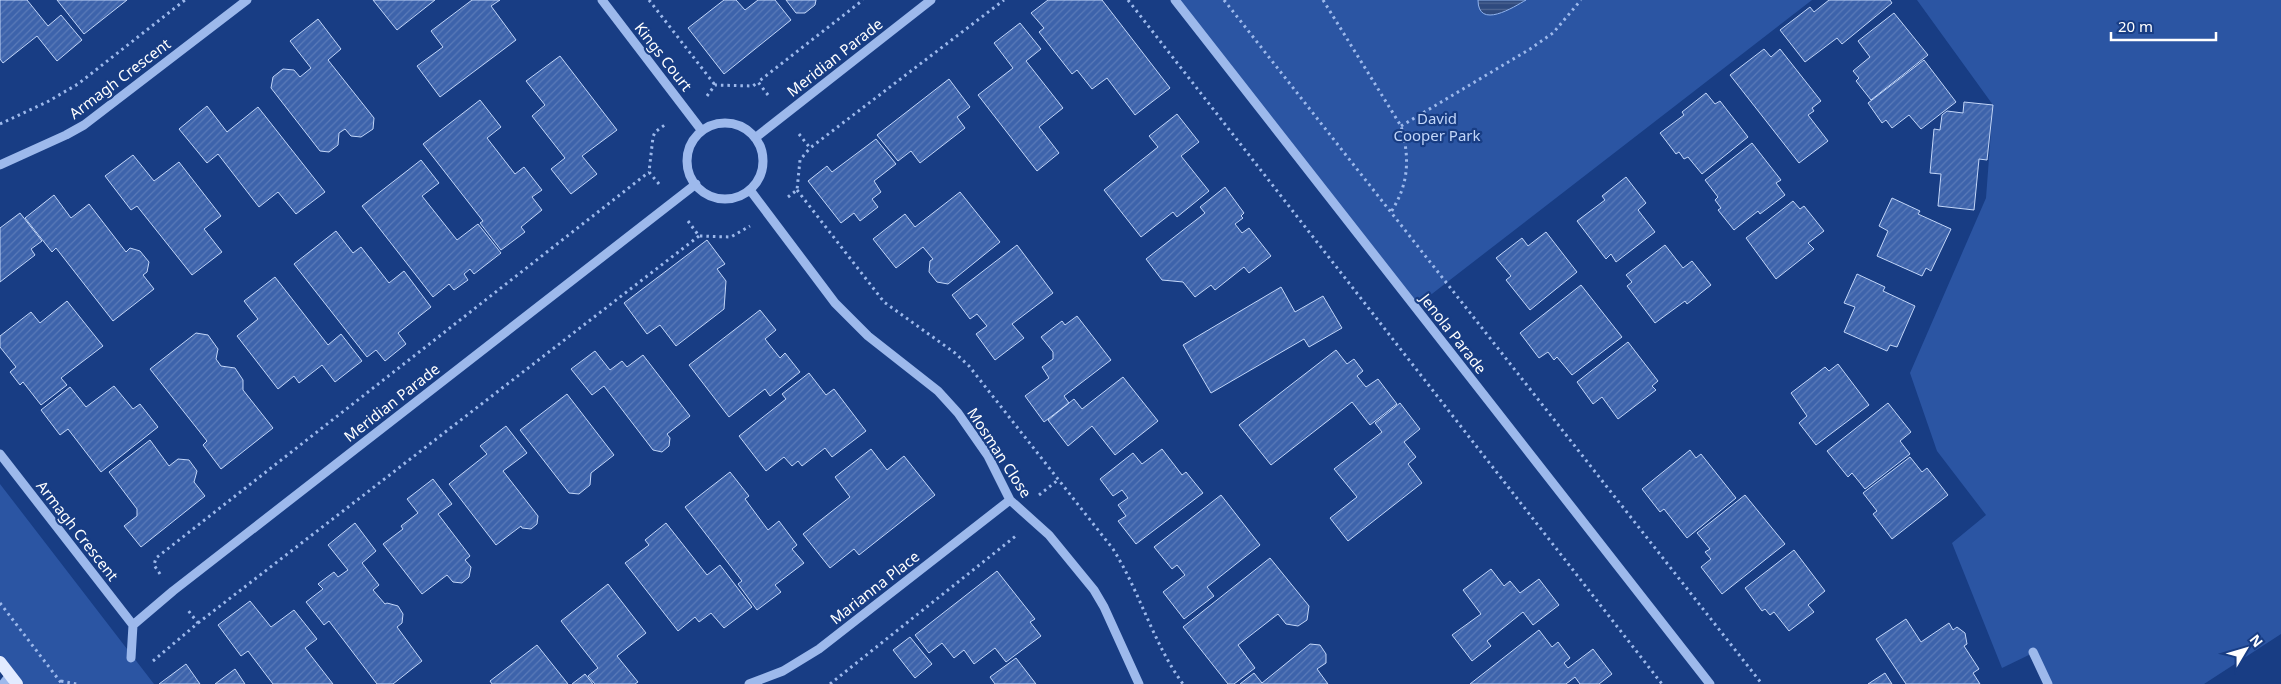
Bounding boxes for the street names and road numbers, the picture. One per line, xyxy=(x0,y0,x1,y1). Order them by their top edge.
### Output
street label: Meridian Parade xyxy=(782,14,886,101)
street label: Kings Court xyxy=(631,18,697,95)
street label: Armagh Crescent xyxy=(65,33,175,123)
street label: Jenola Parade xyxy=(1415,288,1491,378)
street label: Meridian Parade xyxy=(339,359,443,446)
street label: Mosman Close xyxy=(963,404,1036,501)
street label: Armagh Crescent xyxy=(32,476,124,585)
street label: Marianna Place xyxy=(826,546,923,628)

